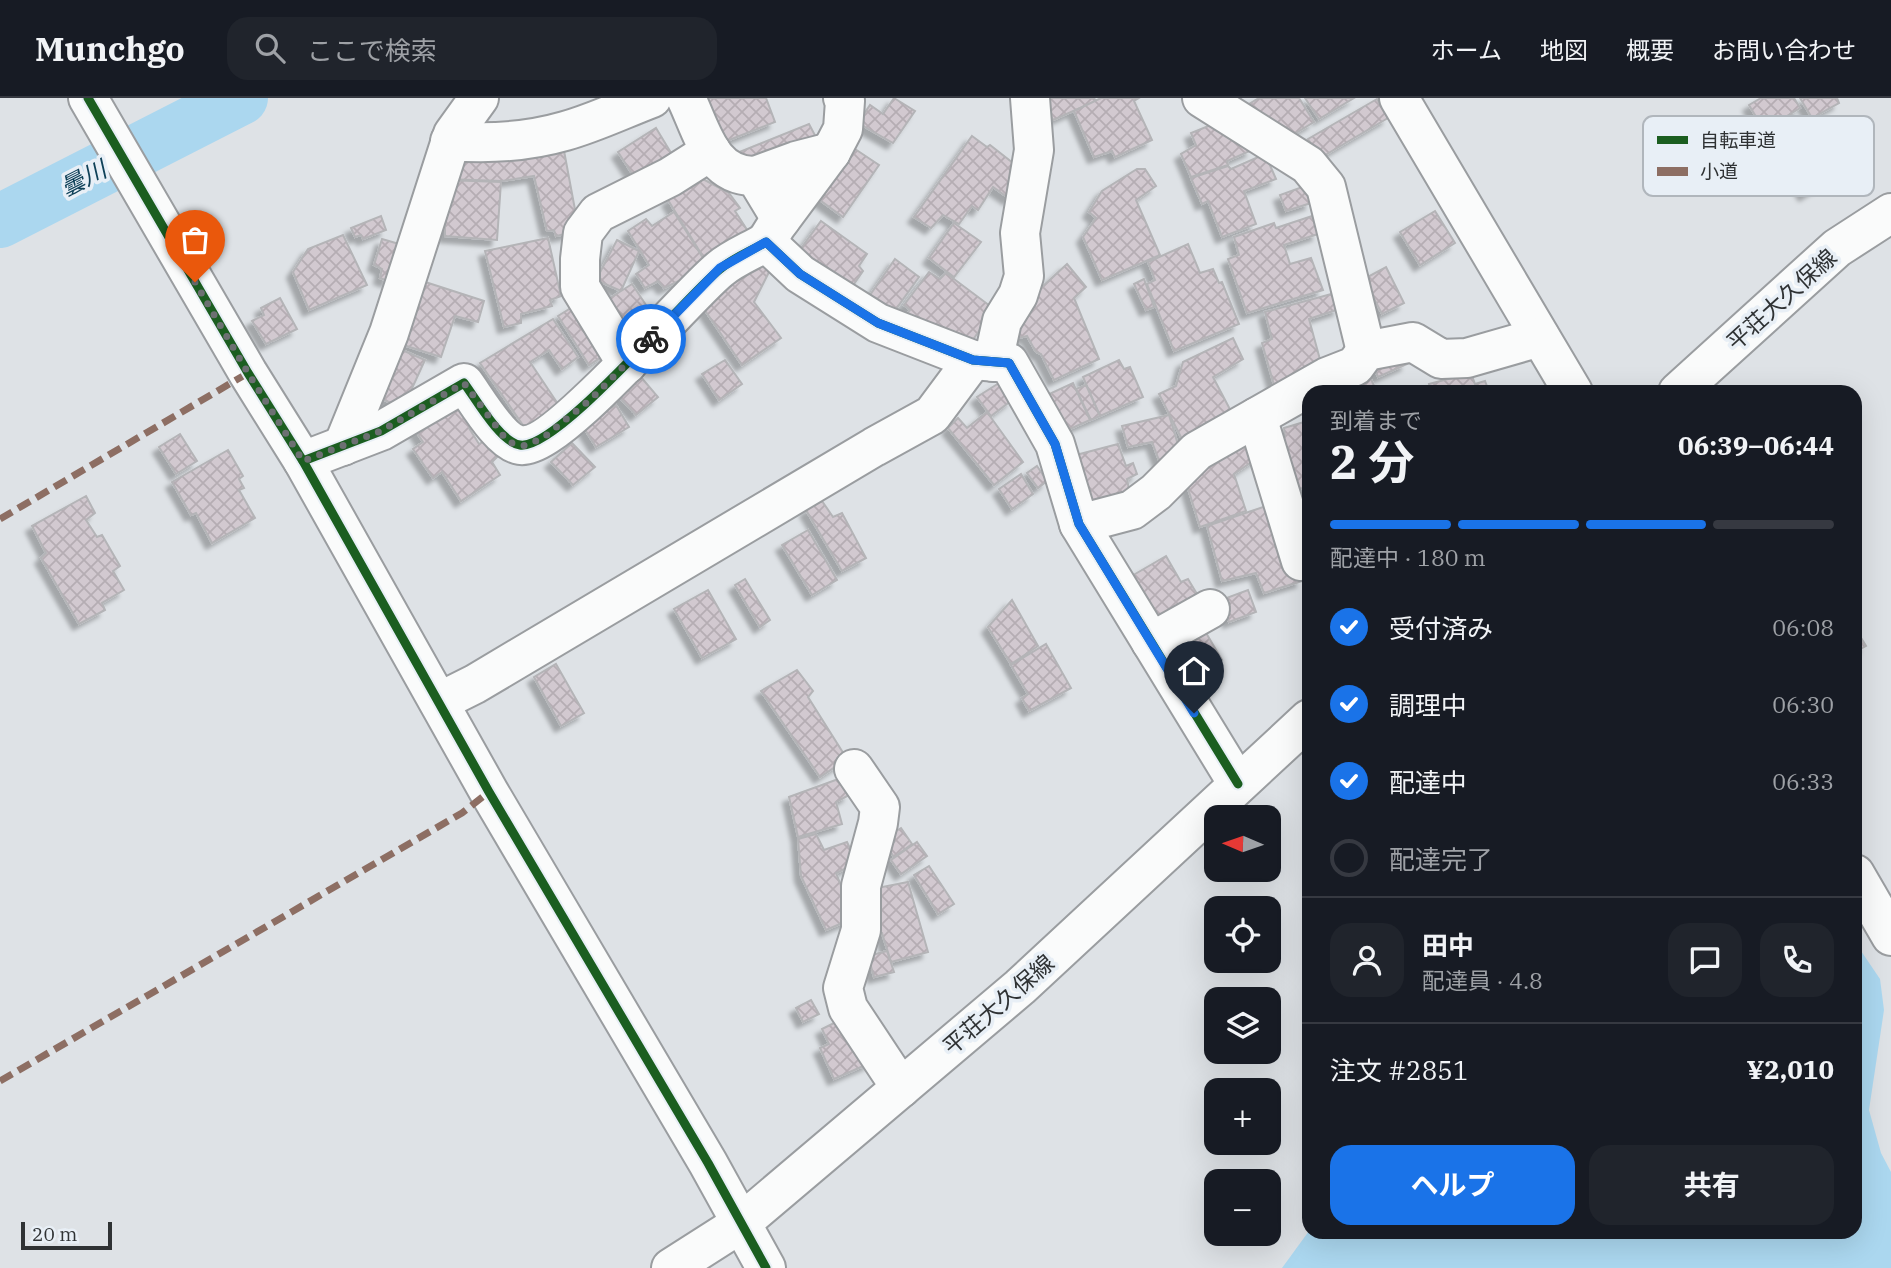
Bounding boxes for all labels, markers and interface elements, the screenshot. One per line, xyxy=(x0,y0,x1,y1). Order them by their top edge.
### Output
search box xyxy=(227,17,717,80)
text: Munchgo xyxy=(35,27,185,70)
icon: search xyxy=(251,29,289,67)
text: ここで検索 xyxy=(307,33,437,67)
text: ホーム xyxy=(1431,34,1502,66)
text: 地図 xyxy=(1540,34,1588,66)
text: 概要 xyxy=(1626,34,1674,66)
text: お問い合わせ xyxy=(1712,34,1856,66)
legend xyxy=(1643,116,1874,196)
text: 自転車道 xyxy=(1700,128,1776,152)
water label: 曇川 xyxy=(54,151,114,203)
text: 小道 xyxy=(1700,159,1738,183)
pin xyxy=(165,210,225,282)
icon: bag xyxy=(176,221,214,259)
street label: 平荘大久保線 xyxy=(1720,242,1842,356)
courier xyxy=(616,304,686,374)
icon: bike xyxy=(632,320,670,358)
text: 到着まで xyxy=(1330,405,1422,435)
text: 06:39–06:44 xyxy=(1678,428,1834,462)
text: 2 分 xyxy=(1330,432,1414,492)
text: 配達中 · 180 m xyxy=(1330,542,1486,572)
icon: check xyxy=(1330,608,1368,646)
text: 受付済み xyxy=(1389,611,1493,645)
text: 06:08 xyxy=(1772,612,1834,642)
pin xyxy=(1164,641,1224,713)
icon: home xyxy=(1175,652,1213,690)
icon: check xyxy=(1330,685,1368,723)
text: 調理中 xyxy=(1389,688,1467,722)
text: 06:30 xyxy=(1772,689,1834,719)
icon: check xyxy=(1330,762,1368,800)
text: 配達中 xyxy=(1389,765,1467,799)
text: 06:33 xyxy=(1772,766,1834,796)
north arrow xyxy=(1204,805,1281,882)
map controls xyxy=(1204,805,1281,1246)
text: 配達完了 xyxy=(1389,842,1493,876)
button: locate xyxy=(1204,896,1281,973)
button: person xyxy=(1330,923,1404,997)
button: chat xyxy=(1668,923,1742,997)
button: phone xyxy=(1760,923,1834,997)
text: 田中 xyxy=(1422,928,1474,962)
street label: 平荘大久保線 xyxy=(936,947,1060,1061)
text: 配達員 · 4.8 xyxy=(1422,965,1543,995)
button: layers xyxy=(1204,987,1281,1064)
text: ¥2,010 xyxy=(1747,1052,1834,1086)
text: 注文 #2851 xyxy=(1330,1053,1469,1087)
button: + xyxy=(1204,1078,1281,1155)
button: ヘルプ xyxy=(1330,1145,1575,1225)
button: 共有 xyxy=(1589,1145,1834,1225)
button: − xyxy=(1204,1169,1281,1246)
scale bar xyxy=(21,1219,112,1251)
text: 20 m xyxy=(32,1222,77,1246)

